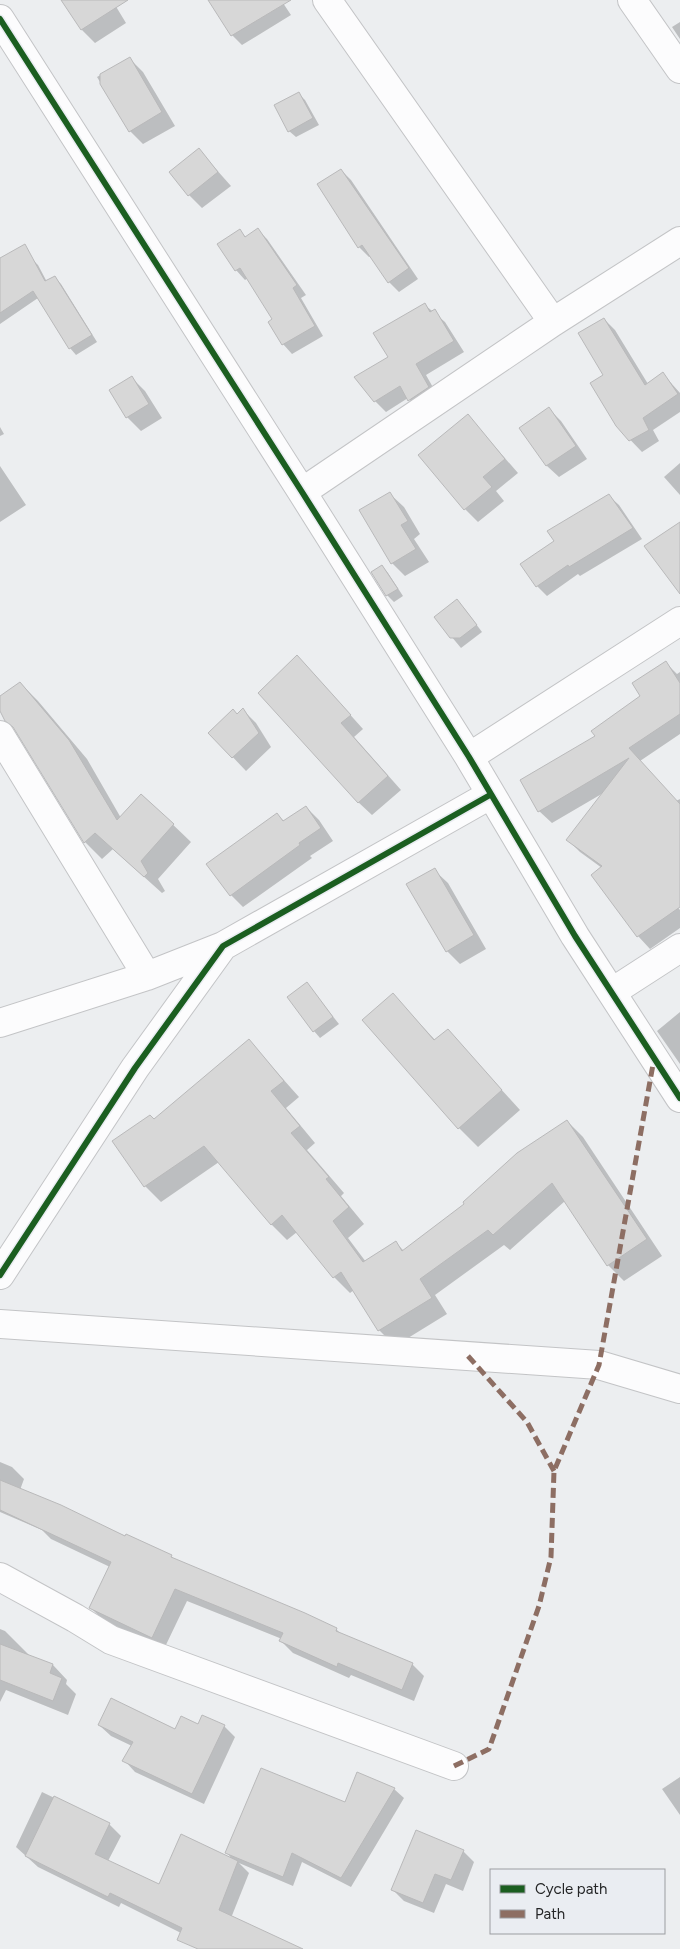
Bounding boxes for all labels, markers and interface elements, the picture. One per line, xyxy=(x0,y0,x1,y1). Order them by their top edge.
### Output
legend xyxy=(490,1869,665,1934)
text: Cycle path xyxy=(535,1880,607,1898)
text: Path xyxy=(535,1905,565,1923)

